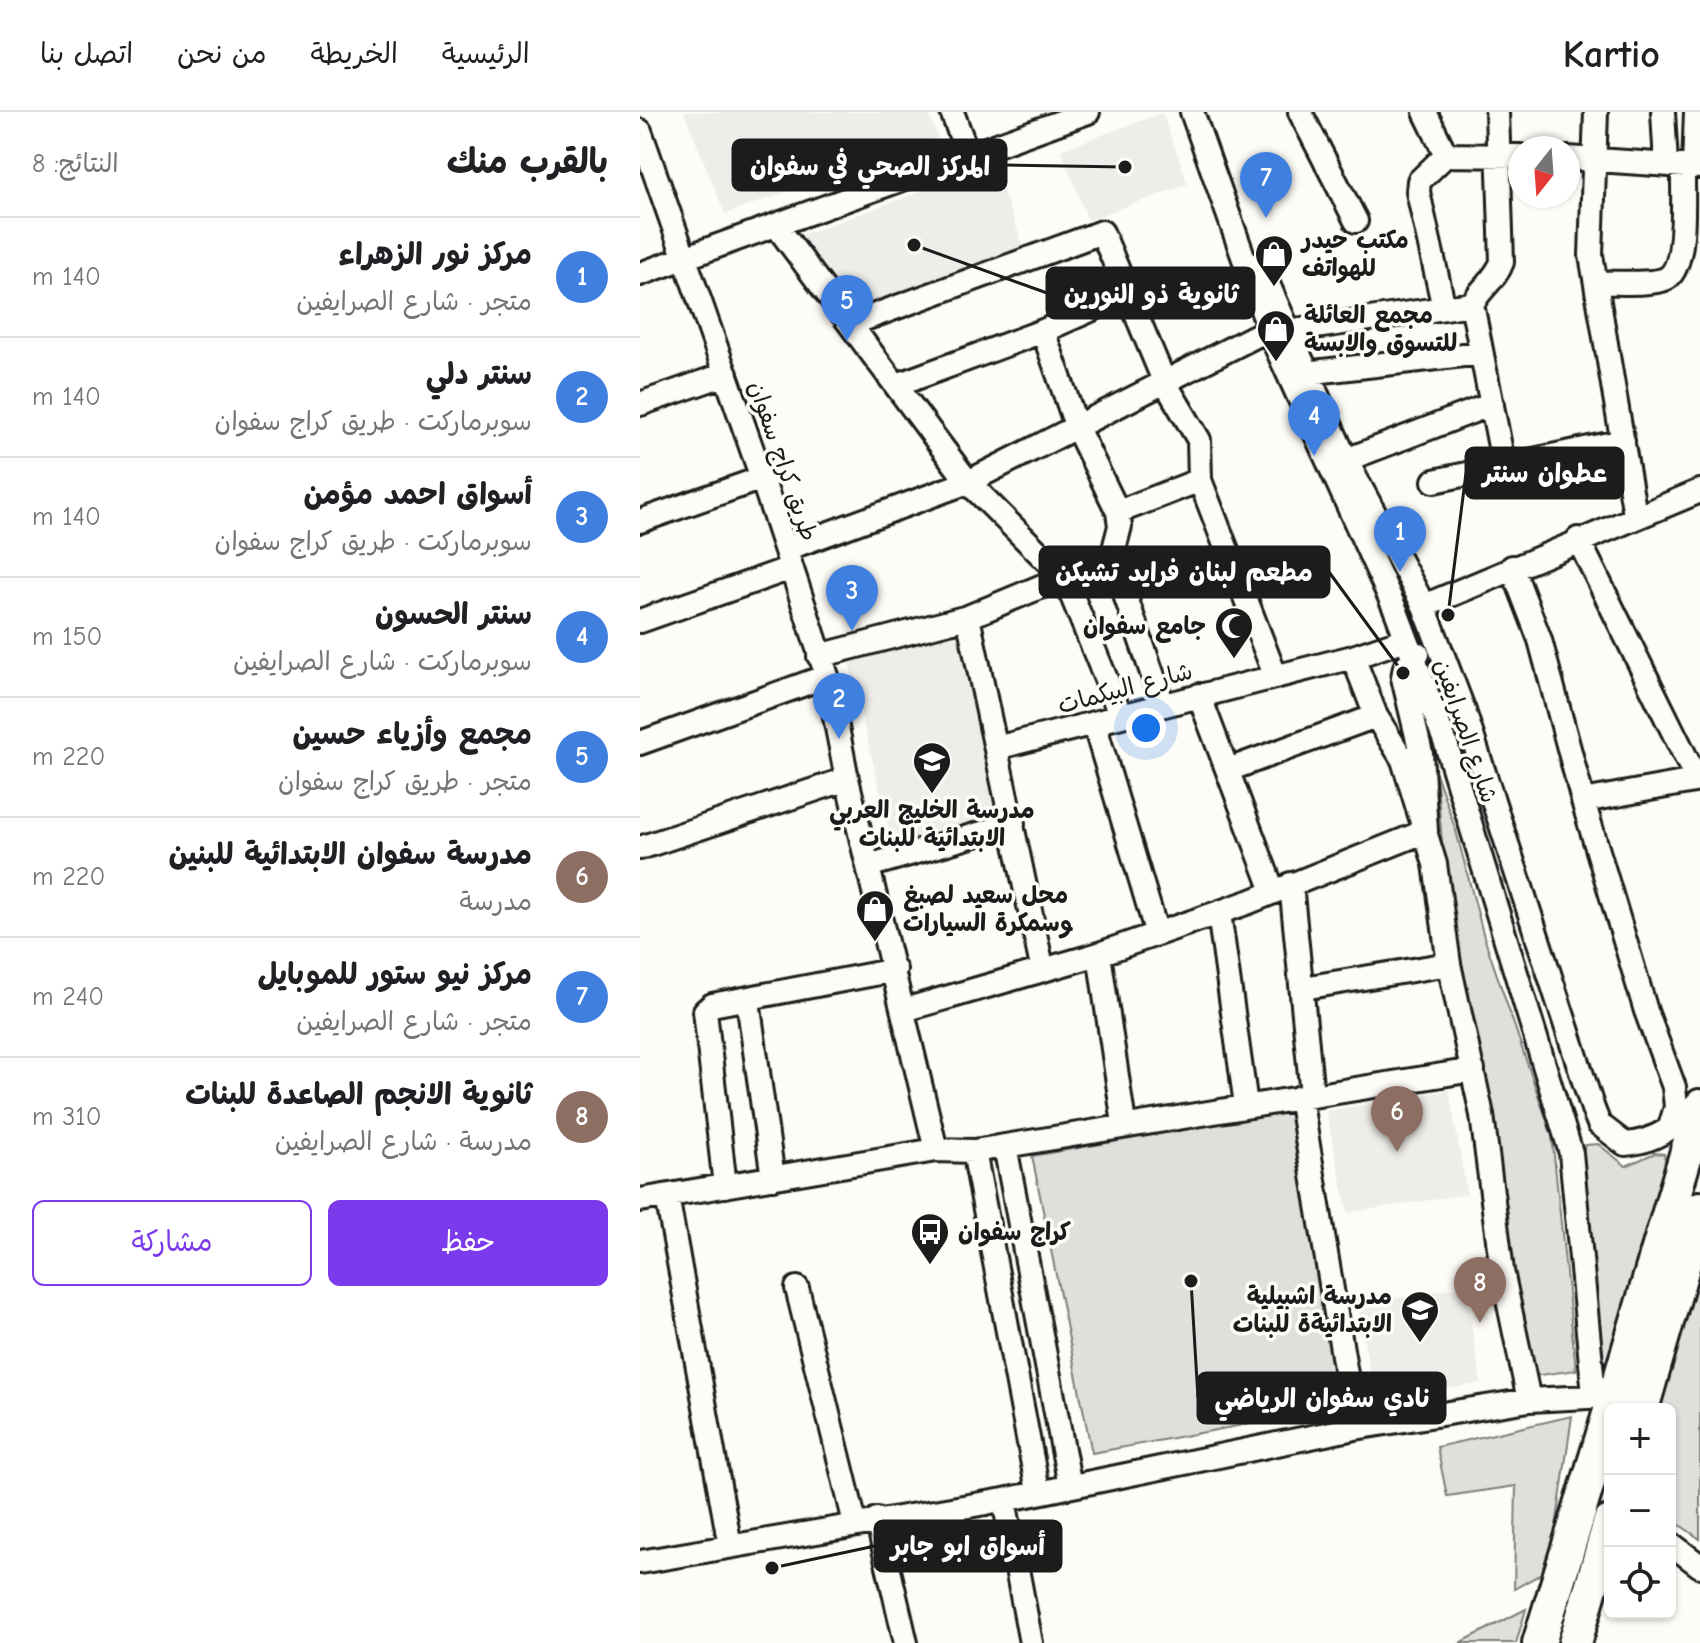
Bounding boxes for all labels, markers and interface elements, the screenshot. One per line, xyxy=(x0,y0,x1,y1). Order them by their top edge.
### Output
text: Kartio xyxy=(1563,33,1660,77)
text: اتصل بنا xyxy=(40,38,133,70)
text: من نحن xyxy=(177,38,266,70)
text: الخريطة xyxy=(310,38,398,70)
text: الرئيسية xyxy=(442,38,530,70)
north arrow xyxy=(1508,136,1580,208)
callout: المركز الصحي في سفوان xyxy=(733,140,1006,190)
text: بالقرب منك xyxy=(447,142,608,182)
text: المركز الصحي في سفوان xyxy=(750,147,990,190)
text: النتائج: 8 xyxy=(32,149,119,179)
pin: 7 xyxy=(1240,152,1292,218)
place label: مكتب حيدر للهواتف xyxy=(1300,226,1409,284)
shop icon: مكتب حيدر للهواتف xyxy=(1253,233,1295,288)
text: مركز نور الزهراء xyxy=(338,237,532,272)
text: 140 m xyxy=(32,262,101,292)
text: 1 xyxy=(577,262,587,292)
callout: ثانوية ذو النورين xyxy=(1047,268,1254,318)
pin: 5 xyxy=(821,275,873,341)
text: ثانوية ذو النورين xyxy=(1064,280,1240,311)
text: متجر · شارع الصرايفين xyxy=(296,287,532,317)
place label: مجمع العائلة للتسوق والابسة xyxy=(1304,301,1457,359)
shop icon: مجمع العائلة للتسوق والابسة xyxy=(1255,308,1297,363)
text: سنتر دلي xyxy=(426,357,532,392)
street label: طريق كراج سفوان xyxy=(741,377,823,545)
text: 140 m xyxy=(32,382,101,412)
text: 2 xyxy=(576,382,588,412)
pin: 4 xyxy=(1288,390,1340,456)
text: سوبرماركت · طريق كراج سفوان xyxy=(215,407,532,437)
callout: عطوان سنتر xyxy=(1466,448,1623,498)
text: عطوان سنتر xyxy=(1480,459,1607,490)
text: أسواق احمد مؤمن xyxy=(303,477,532,512)
text: 140 m xyxy=(32,502,101,532)
text: 3 xyxy=(576,502,588,532)
pin: 1 xyxy=(1374,506,1426,572)
text: سوبرماركت · طريق كراج سفوان xyxy=(215,527,532,557)
callout: مطعم لبنان فرايد تشيكن xyxy=(1040,547,1329,597)
text: مطعم لبنان فرايد تشيكن xyxy=(1055,558,1313,592)
pin: 3 xyxy=(826,565,878,631)
text: سنتر الحسون xyxy=(375,597,532,632)
mosque icon: جامع سفوان xyxy=(1213,605,1255,660)
place label: جامع سفوان xyxy=(1083,612,1206,643)
text: 150 m xyxy=(32,622,102,652)
text: 4 xyxy=(576,622,588,652)
text: سوبرماركت · شارع الصرايفين xyxy=(233,647,532,677)
street label: شارع الصرايفين xyxy=(1425,655,1504,808)
street label: شارع البيكمات xyxy=(1055,657,1196,722)
pin: 2 xyxy=(813,673,865,739)
your location xyxy=(1126,708,1166,748)
text: مجمع وأزياء حسين xyxy=(292,717,532,752)
school or university icon: مدرسة الخليج العربي الابتدائية للبنات xyxy=(911,740,953,795)
text: 220 m xyxy=(32,742,105,772)
text: 5 xyxy=(575,742,589,772)
text: متجر · طريق كراج سفوان xyxy=(278,767,532,797)
place label: مدرسة الخليج العربي الابتدائية للبنات xyxy=(829,796,1035,852)
text: مدرسة سفوان الابتدائية للبنين xyxy=(168,837,532,872)
text: 220 m xyxy=(32,862,105,892)
text: 6 xyxy=(575,862,589,892)
place label: محل سعيد لصبغ وسمكرة السيارات xyxy=(903,881,1074,939)
text: مدرسة xyxy=(460,887,532,917)
shop icon: محل سعيد لصبغ وسمكرة السيارات xyxy=(854,888,896,943)
text: مركز نيو ستور للموبايل xyxy=(257,957,532,992)
text: 240 m xyxy=(32,982,104,1012)
text: 7 xyxy=(576,982,588,1012)
text: متجر · شارع الصرايفين xyxy=(296,1007,532,1037)
text: ثانوية الانجم الصاعدة للبنات xyxy=(185,1077,532,1112)
pin: 6 xyxy=(1371,1086,1423,1152)
text: 310 m xyxy=(32,1102,102,1132)
text: 8 xyxy=(575,1102,589,1132)
text: مدرسة · شارع الصرايفين xyxy=(275,1127,532,1157)
button: مشاركة xyxy=(32,1200,312,1286)
button: حفظ xyxy=(328,1200,608,1286)
bus stop icon: كراج سفوان xyxy=(909,1211,951,1266)
place label: كراج سفوان xyxy=(958,1218,1071,1247)
pin: 8 xyxy=(1454,1257,1506,1323)
place label: مدرسة اشبيلية الابتدائيةة للبنات xyxy=(1233,1282,1392,1338)
school or university icon: مدرسة اشبيلية الابتدائيةة للبنات xyxy=(1399,1289,1441,1344)
callout: نادي سفوان الرياضي xyxy=(1198,1373,1445,1423)
text: نادي سفوان الرياضي xyxy=(1214,1384,1430,1422)
map controls xyxy=(1604,1403,1676,1619)
button: + xyxy=(1604,1403,1676,1475)
button: − xyxy=(1604,1475,1676,1547)
callout: أسواق ابو جابر xyxy=(875,1521,1061,1571)
text: أسواق ابو جابر xyxy=(888,1530,1045,1563)
button: locate xyxy=(1604,1547,1676,1619)

